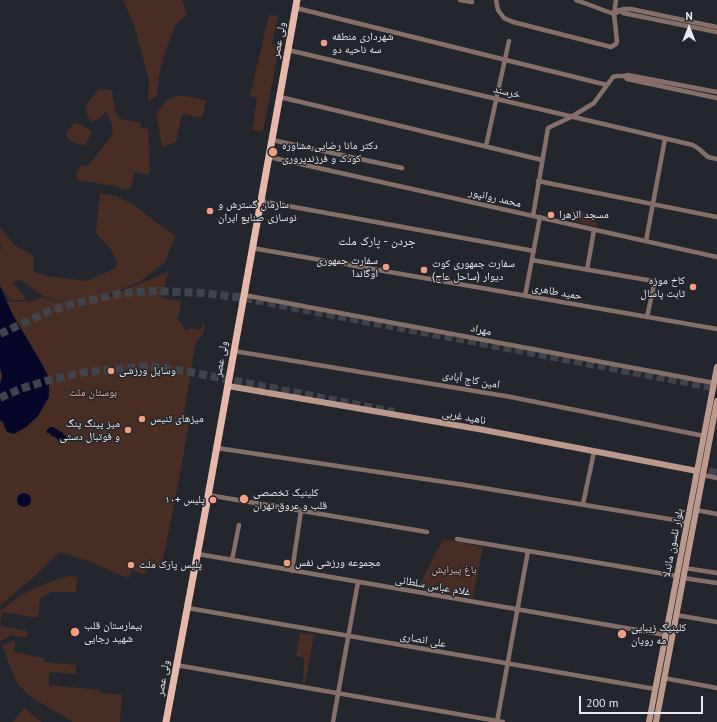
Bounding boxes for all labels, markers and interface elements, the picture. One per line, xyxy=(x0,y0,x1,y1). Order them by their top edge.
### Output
north arrow xyxy=(669,8,709,48)
text: N xyxy=(685,9,693,23)
street label: ولی عصر xyxy=(269,21,289,59)
place label: شهرداری منطقه سه ناحیه دو xyxy=(332,30,393,56)
marker: شهرداری منطقه سه ناحیه دو xyxy=(319,38,329,48)
street label: خرسند xyxy=(492,83,522,101)
place label: دکتر مانا رضایی مشاوره کودک و فرزندپروری xyxy=(282,139,378,165)
marker: دکتر مانا رضایی مشاوره کودک و فرزندپروری xyxy=(267,146,279,158)
street label: محمد روانپور xyxy=(467,186,523,210)
place label: سازمان گسترش و نوسازی صنایع ایران xyxy=(218,198,297,224)
marker: سازمان گسترش و نوسازی صنایع ایران xyxy=(205,206,215,216)
place label: مسجد الزهرا xyxy=(559,208,609,222)
marker: مسجد الزهرا xyxy=(546,210,556,220)
district label: جردن - پارک ملت xyxy=(338,235,416,249)
place label: سفارت جمهوری اوگاندا xyxy=(316,254,378,280)
place label: سفارت جمهوری کوت دیوار (ساحل عاج) xyxy=(432,257,515,283)
marker: سفارت جمهوری اوگاندا xyxy=(381,262,391,272)
marker: سفارت جمهوری کوت دیوار (ساحل عاج) xyxy=(419,265,429,275)
place label: کاخ موزه ثابت پاسال xyxy=(640,274,685,300)
street label: حمید طاهری xyxy=(531,281,583,303)
marker: کاخ موزه ثابت پاسال xyxy=(688,282,698,292)
street label: مهراد xyxy=(470,322,492,338)
street label: ولی عصر xyxy=(211,340,231,378)
place label: وسایل ورزشی xyxy=(119,364,176,378)
marker: وسایل ورزشی xyxy=(106,366,116,376)
street label: امین کاج آبادی xyxy=(441,368,501,392)
park label: بوستان ملت xyxy=(69,386,117,400)
street label: ناهید غربی xyxy=(441,407,487,427)
place label: میزهای تنیس xyxy=(150,412,204,426)
marker: میزهای تنیس xyxy=(137,414,147,424)
place label: میز پینگ پنگ و فوتبال دستی xyxy=(60,417,120,443)
marker: میز پینگ پنگ و فوتبال دستی xyxy=(123,425,133,435)
place label: کلینیک تخصصی قلب و عروق تهران xyxy=(253,486,327,512)
place label: پلیس +۱۰ xyxy=(165,493,205,507)
marker: کلینیک تخصصی قلب و عروق تهران xyxy=(238,493,250,505)
marker: پلیس +۱۰ xyxy=(208,495,218,505)
street label: بلوار نلسون ماندلا xyxy=(660,507,686,579)
place label: مجموعه ورزشی نفس xyxy=(295,556,380,570)
place label: پلیس پارک ملت xyxy=(139,558,202,572)
marker: مجموعه ورزشی نفس xyxy=(282,558,292,568)
marker: پلیس پارک ملت xyxy=(126,560,136,570)
park label: باغ پیرایش xyxy=(431,563,477,577)
street label: غلام عباس سلطانی xyxy=(394,573,472,599)
place label: بیمارستان قلب شهید رجایی xyxy=(84,619,142,645)
place label: کلینیک زیبایی مه رویان xyxy=(631,621,686,647)
marker: بیمارستان قلب شهید رجایی xyxy=(69,626,81,638)
marker: کلینیک زیبایی مه رویان xyxy=(616,628,628,640)
street label: علی انصاری xyxy=(399,629,447,651)
street label: ولی عصر xyxy=(153,659,173,697)
scale bar xyxy=(581,688,705,714)
text: 200 m xyxy=(586,695,619,710)

